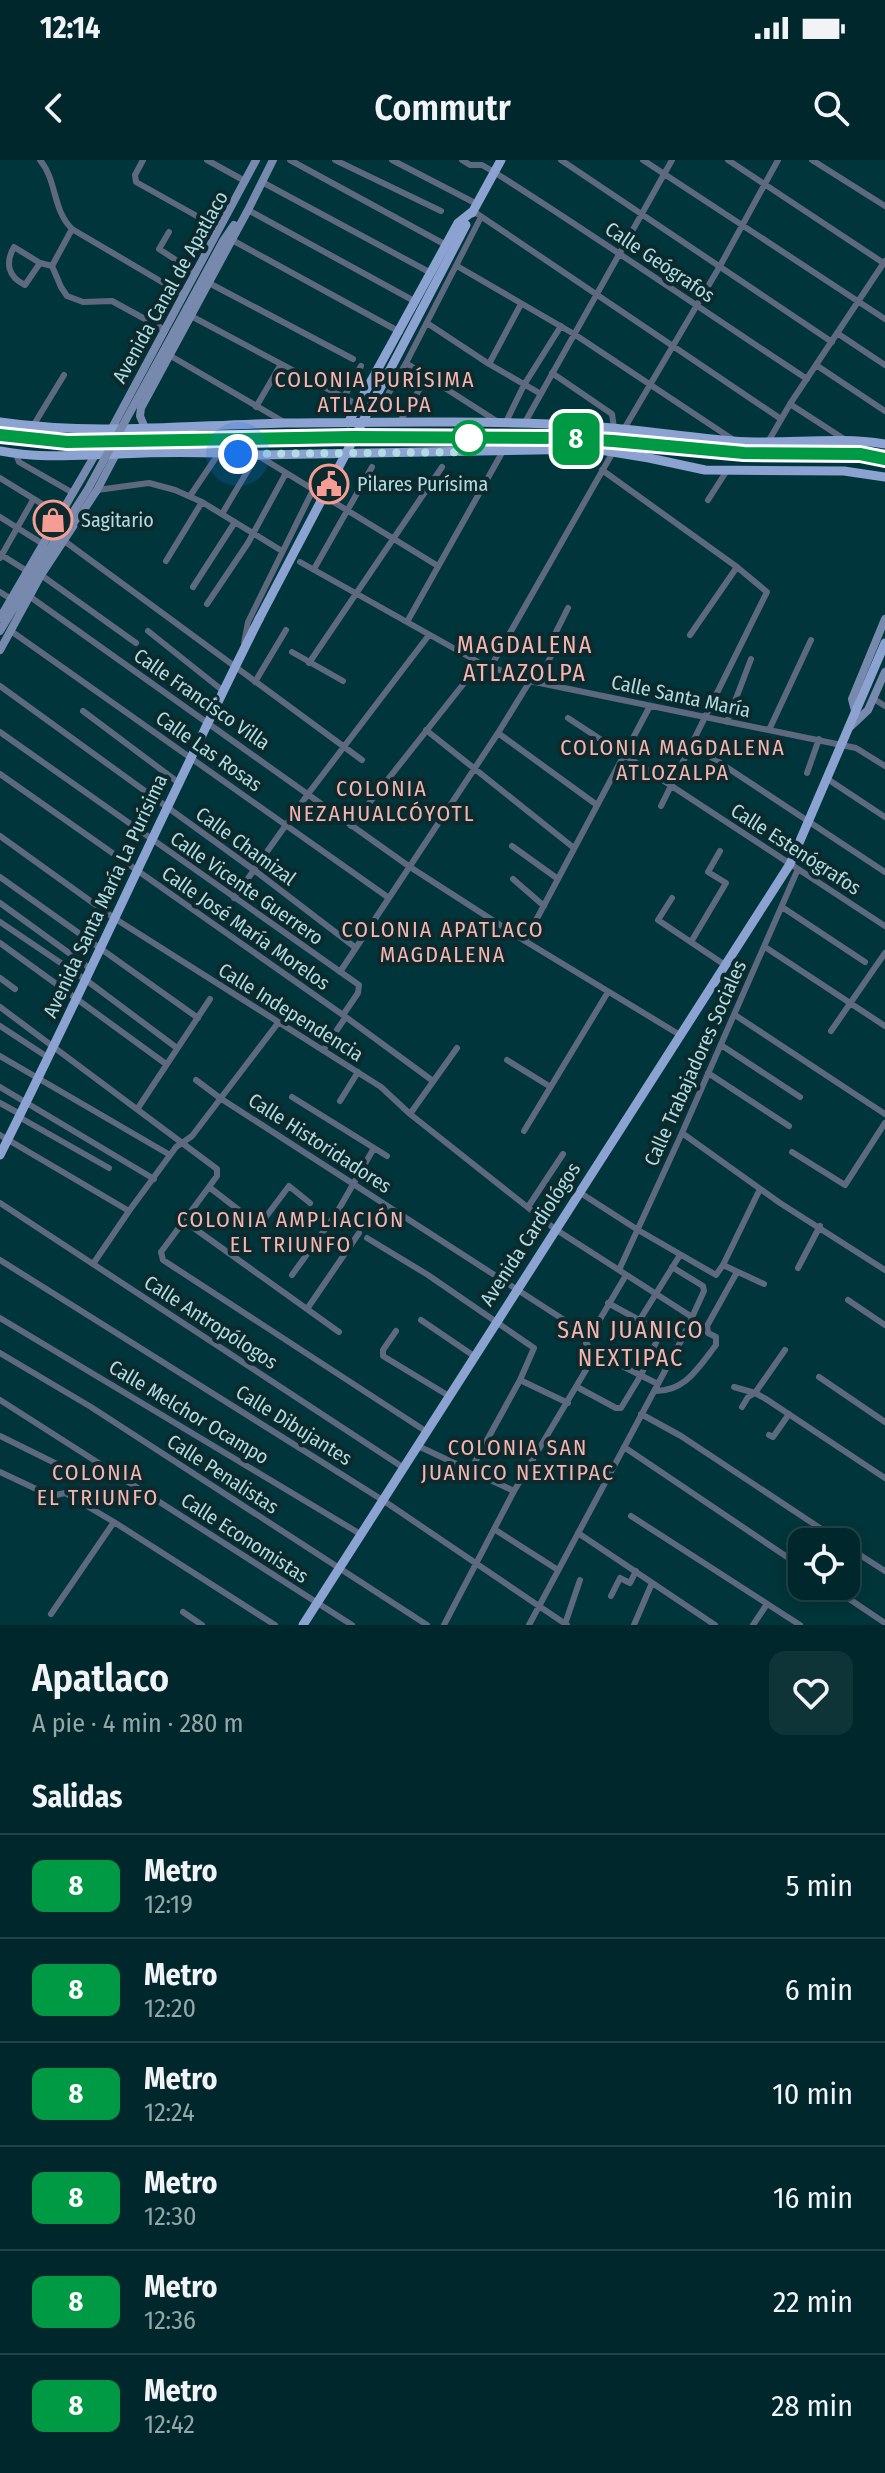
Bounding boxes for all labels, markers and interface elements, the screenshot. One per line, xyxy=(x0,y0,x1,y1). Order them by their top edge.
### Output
text: 12:14 xyxy=(40,10,101,46)
icon: back xyxy=(32,86,76,130)
text: Commutr xyxy=(374,86,511,130)
icon: search xyxy=(809,86,853,130)
street label: Avenida Canal de Apatlaco xyxy=(107,187,233,387)
street label: Calle Geógrafos xyxy=(601,217,719,307)
district label: COLONIA PURÍSIMA ATLAZOLPA xyxy=(274,366,476,418)
line badge: 8 xyxy=(550,413,602,465)
unlabelled marker xyxy=(452,421,486,455)
text: 8 xyxy=(569,422,583,455)
your location xyxy=(218,434,258,474)
public building icon: Pilares Purísima xyxy=(308,463,350,505)
place label: Pilares Purísima xyxy=(357,472,488,496)
shop icon: Sagitario xyxy=(32,499,74,541)
place label: Sagitario xyxy=(81,508,154,532)
district label: MAGDALENA ATLAZOLPA xyxy=(457,631,593,687)
street label: Calle Francisco Villa xyxy=(129,643,275,755)
street label: Calle Santa María xyxy=(609,670,753,722)
street label: Calle Las Rosas xyxy=(151,706,267,796)
district label: COLONIA MAGDALENA ATLOZALPA xyxy=(560,734,786,786)
street label: Avenida Santa María La Purísima xyxy=(38,770,172,1022)
district label: COLONIA NEZAHUALCÓYOTL xyxy=(289,775,475,827)
street label: Calle Estenógrafos xyxy=(727,798,865,900)
street label: Calle Chamizal xyxy=(191,802,301,890)
street label: Calle Vicente Guerrero xyxy=(166,826,328,950)
street label: Calle José María Morelos xyxy=(157,861,335,995)
district label: COLONIA APATLACO MAGDALENA xyxy=(341,916,545,968)
street label: Calle Trabajadores Sociales xyxy=(639,957,751,1169)
street label: Calle Independencia xyxy=(214,958,368,1066)
street label: Calle Historidadores xyxy=(244,1088,396,1198)
street label: Avenida Cardiológos xyxy=(475,1158,585,1310)
district label: COLONIA AMPLIACIÓN EL TRIUNFO xyxy=(177,1206,405,1258)
street label: Calle Antropólogos xyxy=(140,1270,282,1374)
district label: SAN JUANICO NEXTIPAC xyxy=(557,1316,705,1372)
street label: Calle Melchor Ocampo xyxy=(105,1355,273,1469)
street label: Calle Dibujantes xyxy=(231,1380,357,1470)
street label: Calle Penalistas xyxy=(163,1429,283,1519)
district label: COLONIA SAN JUANICO NEXTIPAC xyxy=(421,1434,615,1486)
district label: COLONIA EL TRIUNFO xyxy=(37,1459,159,1511)
street label: Calle Economistas xyxy=(177,1488,313,1588)
map controls xyxy=(788,1528,860,1600)
button: locate xyxy=(788,1528,860,1600)
button: heart xyxy=(769,1651,853,1735)
text: Apatlaco xyxy=(32,1655,169,1701)
text: A pie · 4 min · 280 m xyxy=(32,1708,244,1739)
text: Salidas xyxy=(32,1779,122,1815)
text: Metro xyxy=(144,1853,218,1889)
text: 5 min xyxy=(786,1868,853,1904)
text: 8 xyxy=(69,1869,83,1902)
text: 12:19 xyxy=(144,1889,193,1920)
text: Metro xyxy=(144,1957,218,1993)
text: 6 min xyxy=(785,1972,853,2008)
text: 8 xyxy=(69,1973,83,2006)
text: 12:20 xyxy=(144,1993,196,2024)
text: Metro xyxy=(144,2061,218,2097)
text: 10 min xyxy=(772,2076,853,2112)
text: 8 xyxy=(69,2077,83,2110)
text: 12:24 xyxy=(144,2097,195,2128)
text: Metro xyxy=(144,2165,218,2201)
text: 16 min xyxy=(773,2180,853,2216)
text: 8 xyxy=(69,2181,83,2214)
text: 12:30 xyxy=(144,2201,197,2232)
text: Metro xyxy=(144,2269,218,2305)
text: 22 min xyxy=(773,2284,853,2320)
text: 8 xyxy=(69,2285,83,2318)
text: 12:36 xyxy=(144,2305,196,2336)
text: Metro xyxy=(144,2373,218,2409)
text: 28 min xyxy=(771,2388,853,2424)
text: 8 xyxy=(69,2389,83,2422)
text: 12:42 xyxy=(144,2409,195,2440)

